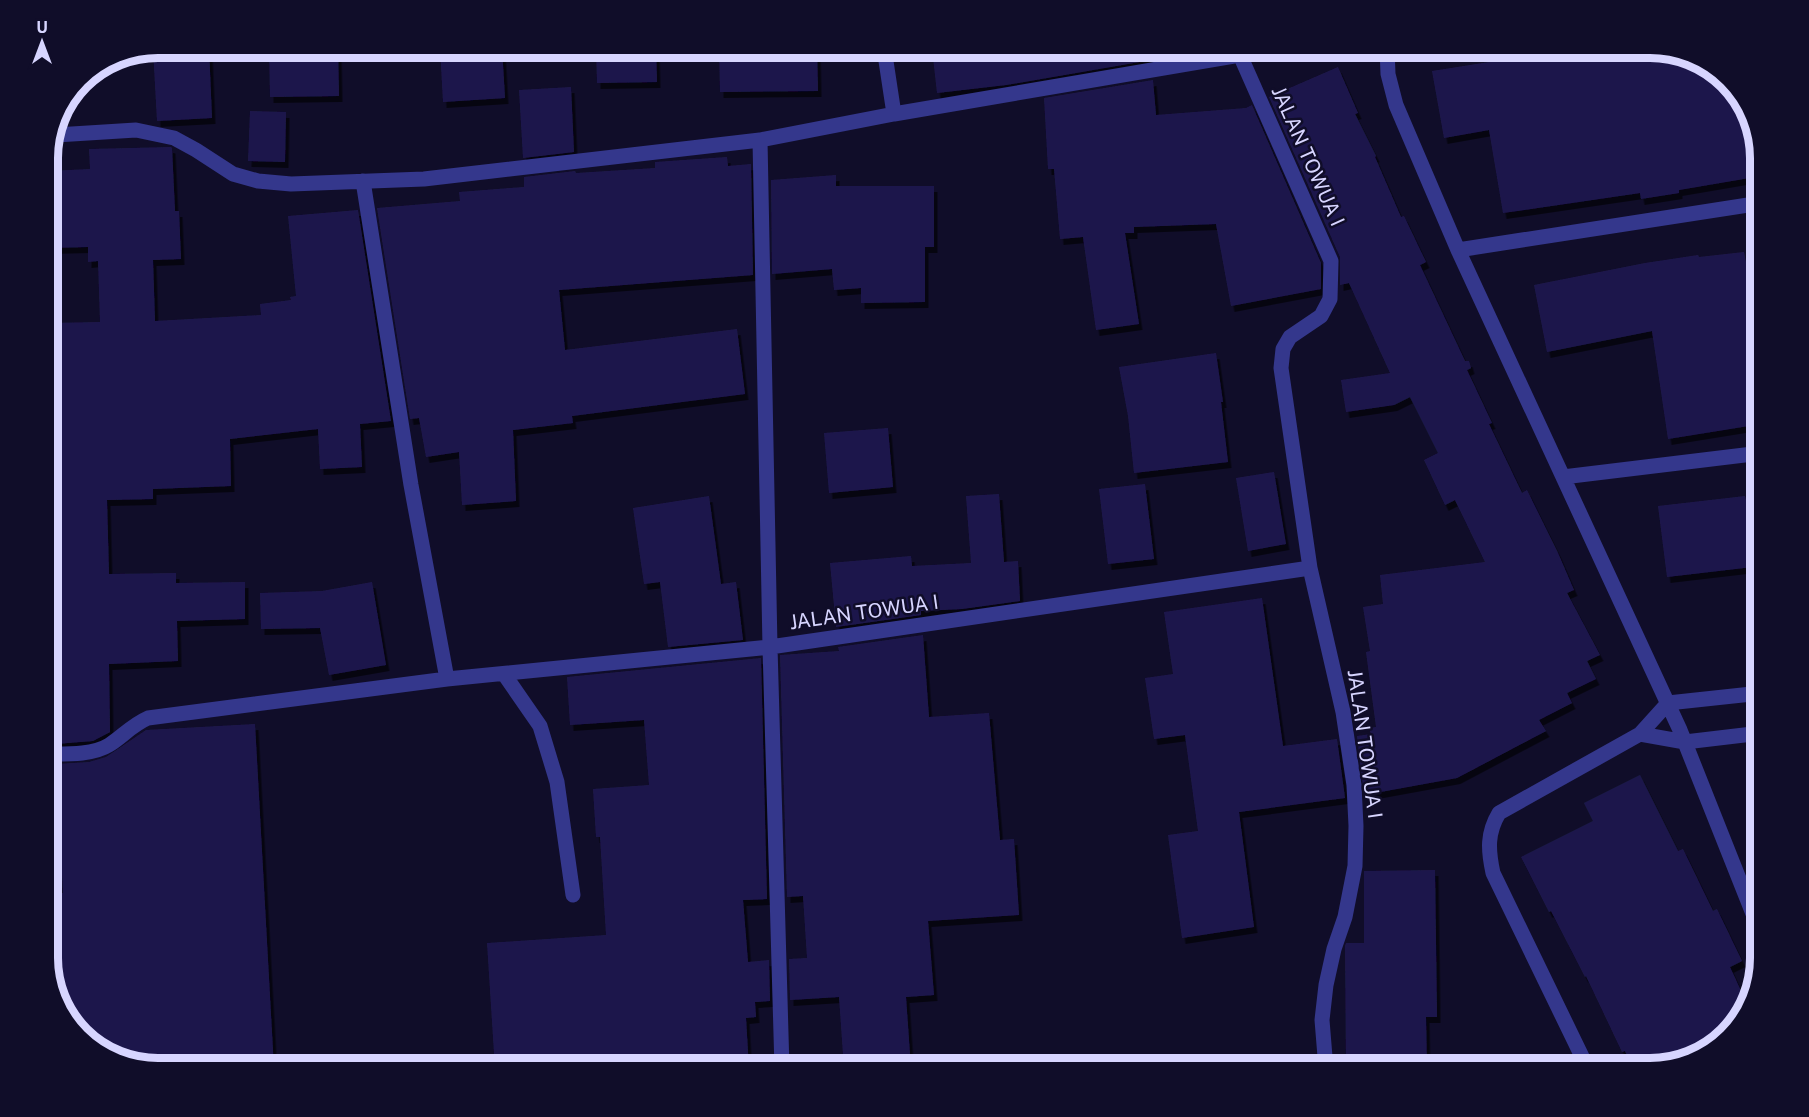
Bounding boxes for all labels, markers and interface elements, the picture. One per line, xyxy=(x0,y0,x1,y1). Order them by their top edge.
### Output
north arrow xyxy=(12,12,72,72)
text: U xyxy=(36,18,48,37)
street label: JALAN TOWUA I xyxy=(1266,82,1350,230)
street label: JALAN TOWUA I xyxy=(788,590,940,634)
street label: JALAN TOWUA I xyxy=(1343,668,1387,820)

